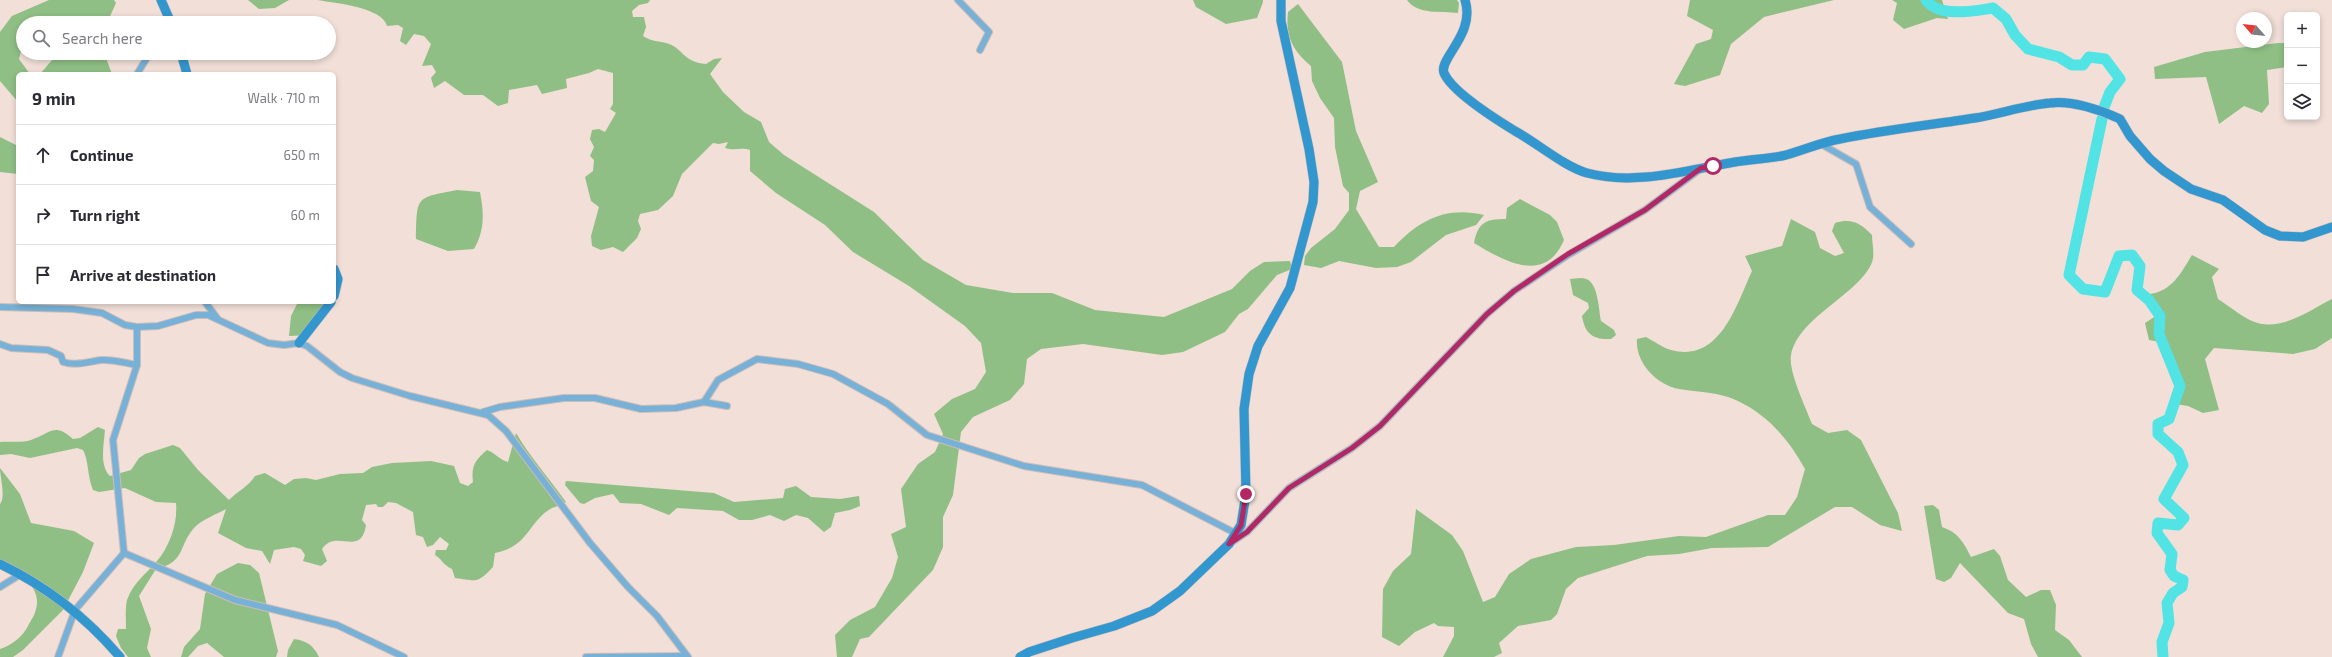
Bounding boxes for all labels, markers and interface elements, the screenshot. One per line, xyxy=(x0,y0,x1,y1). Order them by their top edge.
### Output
north arrow xyxy=(2236,12,2272,48)
map controls xyxy=(2284,12,2320,120)
button: + xyxy=(2284,12,2320,48)
search box xyxy=(16,16,336,60)
icon: search xyxy=(30,27,52,49)
text: Search here xyxy=(62,29,143,47)
button: − xyxy=(2284,48,2320,84)
button: layers xyxy=(2284,84,2320,120)
text: 9 min xyxy=(32,88,76,108)
text: Walk · 710 m xyxy=(248,90,320,106)
icon: ahead xyxy=(32,144,54,166)
text: Continue xyxy=(70,146,133,164)
text: 650 m xyxy=(283,147,320,163)
route start xyxy=(1704,157,1722,175)
icon: right xyxy=(32,204,54,226)
text: Turn right xyxy=(70,206,140,224)
text: 60 m xyxy=(290,207,320,223)
icon: arrive xyxy=(32,264,54,286)
text: Arrive at destination xyxy=(70,266,216,284)
route end xyxy=(1237,485,1255,503)

